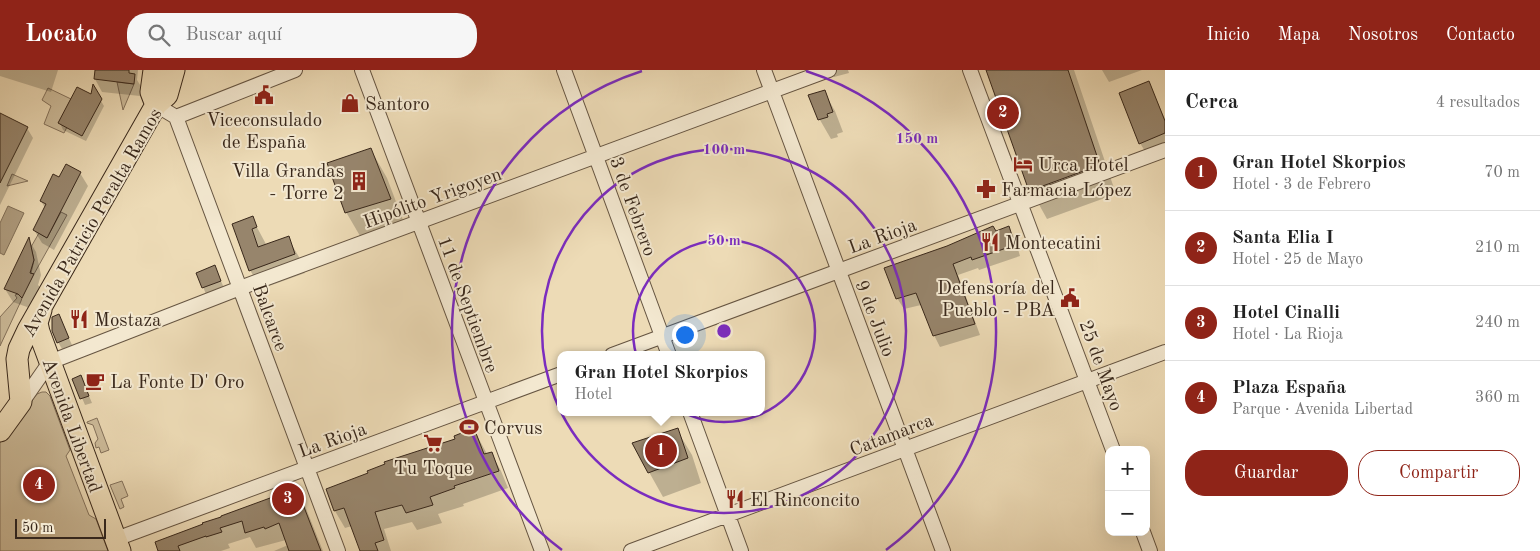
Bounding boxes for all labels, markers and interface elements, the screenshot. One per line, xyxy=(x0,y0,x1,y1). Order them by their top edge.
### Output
search box xyxy=(127,13,477,58)
icon: search xyxy=(145,21,173,49)
text: Locato xyxy=(25,23,97,47)
text: Buscar aquí xyxy=(185,26,282,45)
text: Inicio xyxy=(1207,26,1250,44)
text: Mapa xyxy=(1278,26,1320,44)
text: Nosotros xyxy=(1348,26,1418,44)
text: Contacto xyxy=(1446,26,1515,44)
public building icon: Viceconsulado de España xyxy=(253,84,275,106)
shop icon: Santoro xyxy=(339,92,361,114)
text: Cerca xyxy=(1185,92,1238,113)
pin: 2 xyxy=(987,94,1019,132)
text: 4 resultados xyxy=(1436,95,1520,111)
place label: Santoro xyxy=(365,96,430,115)
street label: Avenida Patricio Peralta Ramos xyxy=(20,106,167,341)
place label: Viceconsulado de España xyxy=(206,112,322,153)
text: 150 m xyxy=(896,132,938,147)
text: 100 m xyxy=(703,143,745,158)
hotel icon: Urca Hotel xyxy=(1012,153,1034,175)
text: Gran Hotel Skorpios xyxy=(1232,154,1406,173)
street label: 3 de Febrero xyxy=(605,155,658,259)
place label: Urca Hotel xyxy=(1038,157,1129,176)
place label: Villa Grandas - Torre 2 xyxy=(231,163,344,204)
text: 1 xyxy=(1196,165,1206,181)
text: 70 m xyxy=(1484,165,1520,181)
street label: Hipólito Yrigoyen xyxy=(361,166,505,233)
building icon: Villa Grandas - Torre 2 xyxy=(348,170,370,192)
text: Hotel · 3 de Febrero xyxy=(1232,177,1371,193)
pharmacy icon: Farmacia López xyxy=(975,178,997,200)
place label: Farmacia López xyxy=(1001,182,1132,201)
street label: La Rioja xyxy=(846,216,920,258)
text: Santa Elia I xyxy=(1232,229,1334,248)
restaurant icon: Montecatini xyxy=(979,231,1001,253)
street label: 11 de Septiembre xyxy=(433,234,500,376)
text: 50 m xyxy=(707,234,741,249)
place label: Montecatini xyxy=(1005,235,1101,254)
text: 2 xyxy=(1196,240,1206,256)
text: 210 m xyxy=(1475,240,1520,256)
text: Hotel · 25 de Mayo xyxy=(1232,252,1363,268)
street label: 9 de Julio xyxy=(850,278,897,360)
place label: Defensoría del Pueblo - PBA xyxy=(937,280,1055,321)
street label: Balcarce xyxy=(248,282,290,354)
public building icon: Defensoría del Pueblo - PBA xyxy=(1059,287,1081,309)
text: Hotel Cinalli xyxy=(1232,304,1340,323)
restaurant icon: Mostaza xyxy=(68,308,90,330)
place label: Mostaza xyxy=(94,312,162,331)
text: 3 xyxy=(1196,315,1206,331)
text: 240 m xyxy=(1475,315,1520,331)
street label: 25 de Mayo xyxy=(1074,318,1125,414)
your location xyxy=(672,322,698,348)
centre of rings xyxy=(715,322,733,340)
text: Hotel · La Rioja xyxy=(1232,327,1343,343)
popup xyxy=(557,351,765,416)
street label: Avenida Libertad xyxy=(38,356,104,496)
text: Gran Hotel Skorpios xyxy=(574,364,748,383)
cafe icon: La Fonte D' Oro xyxy=(84,370,106,392)
place label: La Fonte D' Oro xyxy=(110,374,245,393)
text: Plaza España xyxy=(1232,379,1346,398)
text: Hotel xyxy=(574,387,612,403)
text: 4 xyxy=(1196,390,1206,406)
text: 360 m xyxy=(1475,390,1520,406)
text: Parque · Avenida Libertad xyxy=(1232,402,1413,418)
street label: Catamarca xyxy=(847,411,937,461)
sports icon: Corvus xyxy=(458,416,480,438)
street label: La Rioja xyxy=(296,420,370,462)
place label: Corvus xyxy=(484,420,542,439)
supermarket icon: Tu Toque xyxy=(422,432,444,454)
pin: 1 xyxy=(645,432,677,470)
map controls xyxy=(1105,446,1150,536)
button: + xyxy=(1105,446,1150,491)
button: Guardar xyxy=(1185,450,1348,496)
button: Compartir xyxy=(1358,450,1520,496)
place label: Tu Toque xyxy=(393,460,473,479)
pin: 4 xyxy=(23,466,55,504)
pin: 3 xyxy=(272,480,304,518)
restaurant icon: El Rinconcito xyxy=(724,488,746,510)
button: − xyxy=(1105,491,1150,536)
place label: El Rinconcito xyxy=(750,492,860,511)
scale bar xyxy=(15,516,106,539)
text: 50 m xyxy=(22,521,53,535)

